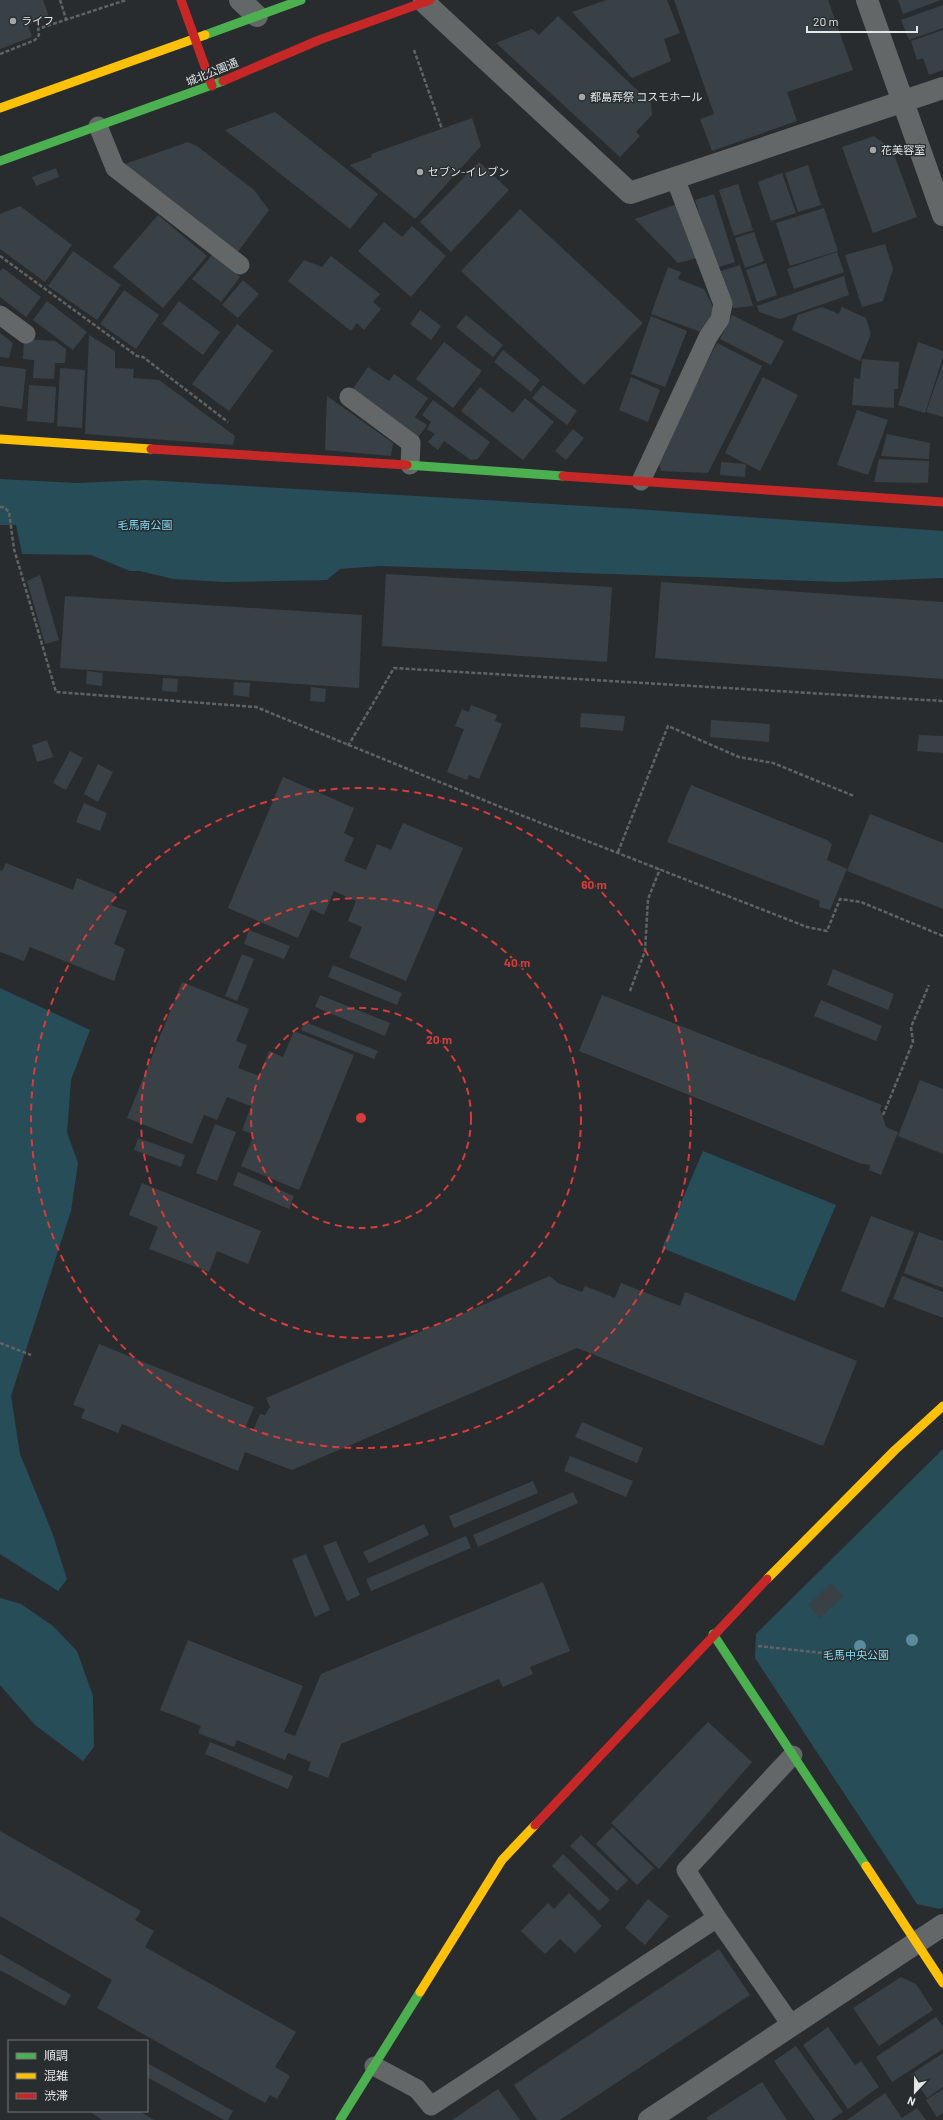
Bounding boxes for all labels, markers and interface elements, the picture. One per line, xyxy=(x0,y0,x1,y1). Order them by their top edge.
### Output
scale bar xyxy=(807,8,917,34)
place label: ライフ xyxy=(21,14,54,27)
text: 20 m xyxy=(813,14,839,28)
marker: ライフ xyxy=(8,16,18,26)
street label: 城北公園通 xyxy=(184,55,240,88)
place label: 都島葬祭 コスモホール xyxy=(590,90,702,103)
marker: 都島葬祭 コスモホール xyxy=(577,92,587,102)
place label: 花美容室 xyxy=(881,143,925,156)
marker: 花美容室 xyxy=(868,145,878,155)
place label: セブン-イレブン xyxy=(428,165,509,178)
marker: セブン-イレブン xyxy=(415,167,425,177)
park label: 毛馬南公園 xyxy=(118,518,173,531)
text: 60 m xyxy=(581,877,607,891)
text: 40 m xyxy=(504,955,530,969)
text: 20 m xyxy=(426,1032,452,1046)
centre of rings xyxy=(354,1111,368,1125)
park label: 毛馬中央公園 xyxy=(823,1648,889,1661)
legend xyxy=(8,2040,148,2112)
text: 順調 xyxy=(44,2048,68,2062)
text: 混雑 xyxy=(44,2068,68,2082)
north arrow xyxy=(895,2072,935,2112)
text: 渋滞 xyxy=(44,2088,68,2102)
text: N xyxy=(905,2094,917,2109)

